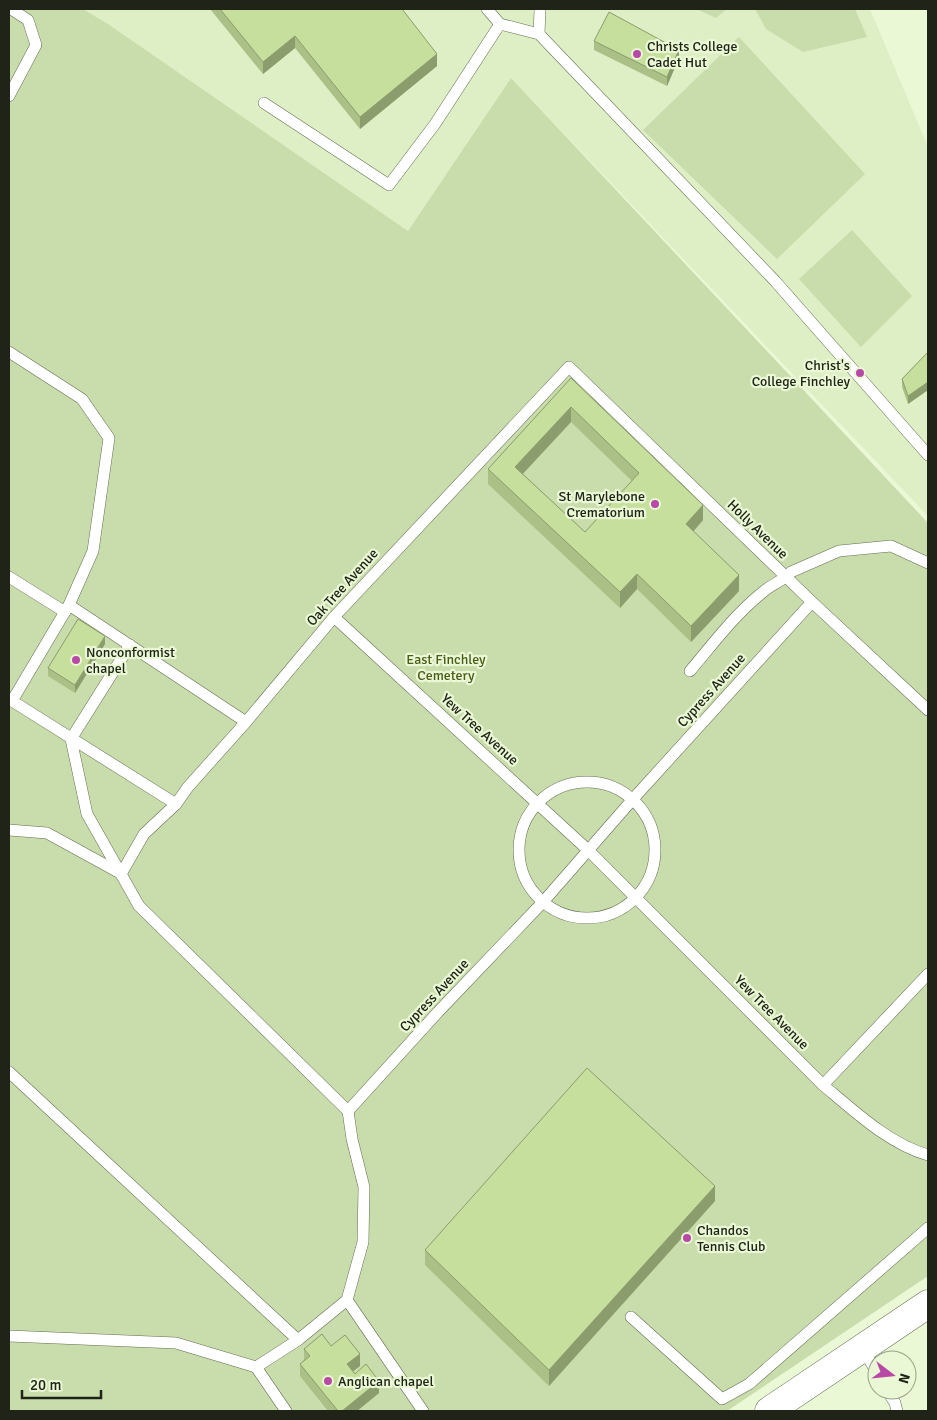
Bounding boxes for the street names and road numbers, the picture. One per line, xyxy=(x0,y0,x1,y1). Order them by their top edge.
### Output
street label: Holly Avenue xyxy=(724,496,792,563)
street label: Oak Tree Avenue xyxy=(303,545,382,630)
street label: Cypress Avenue xyxy=(674,650,749,731)
street label: Yew Tree Avenue xyxy=(437,690,522,769)
street label: Cypress Avenue xyxy=(396,955,472,1035)
street label: Yew Tree Avenue xyxy=(731,972,812,1053)

